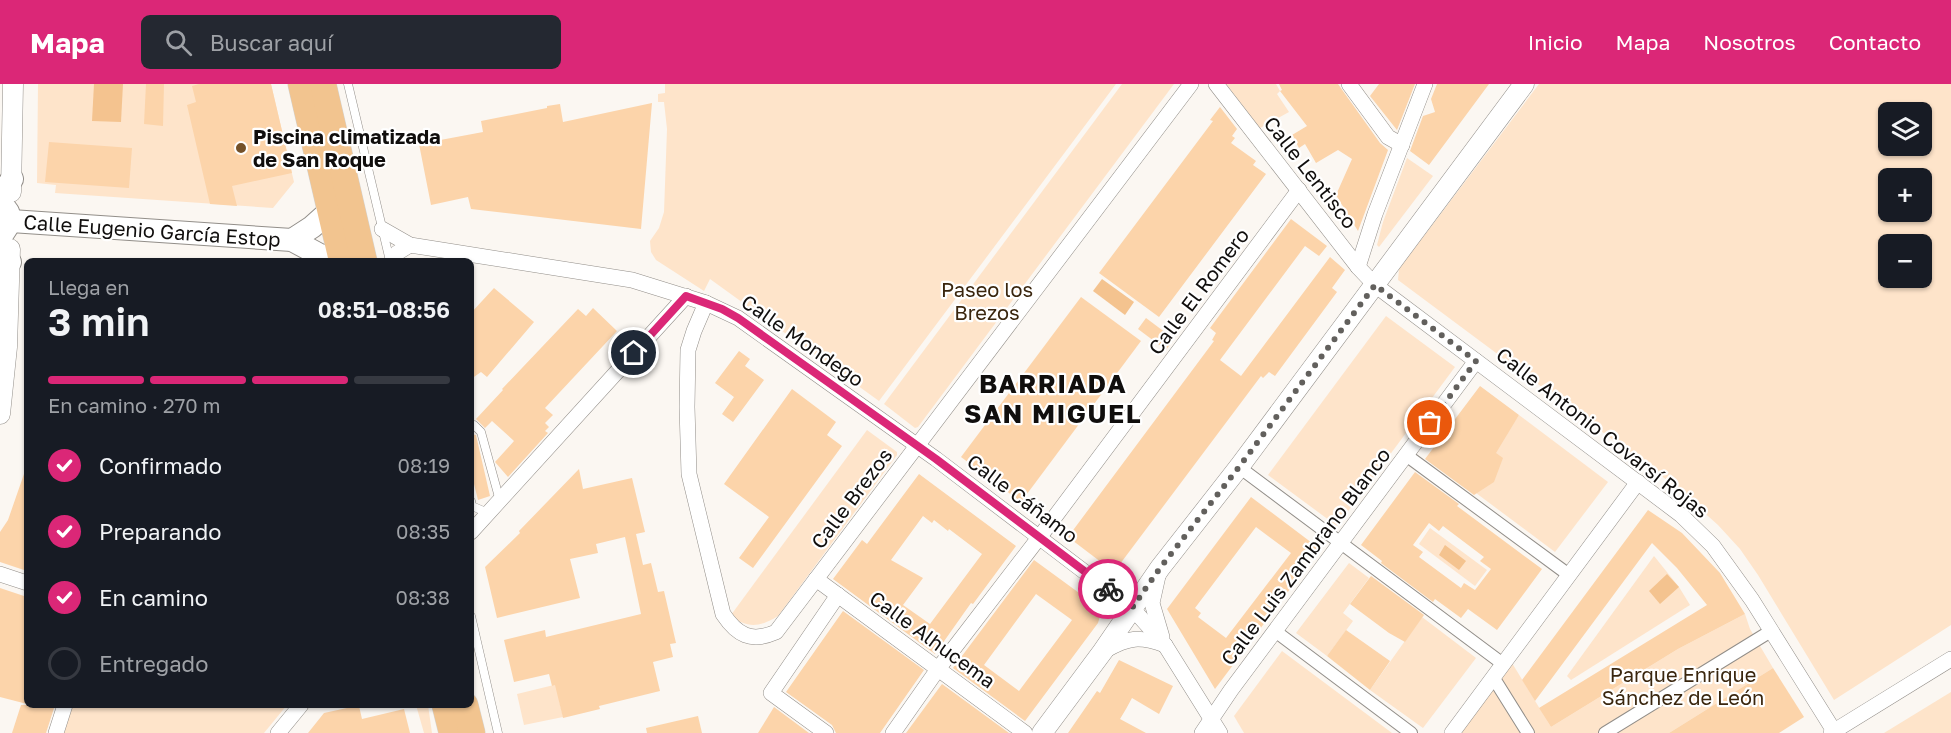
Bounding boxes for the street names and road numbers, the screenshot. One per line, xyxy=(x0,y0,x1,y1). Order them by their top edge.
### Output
street label: Calle Lentisco xyxy=(1260,111,1362,233)
street label: Calle Eugenio García Estop xyxy=(23,209,281,251)
street label: Calle El Romero xyxy=(1143,223,1253,359)
street label: Calle Mondego xyxy=(737,289,869,391)
street label: Calle Antonio Covarsí Rojas xyxy=(1492,342,1714,522)
street label: Calle Brezos xyxy=(805,443,897,553)
street label: Calle Luis Zambrano Blanco xyxy=(1215,443,1395,669)
street label: Calle Cáñamo xyxy=(963,449,1083,547)
street label: Calle Alhucema xyxy=(866,585,1000,693)

